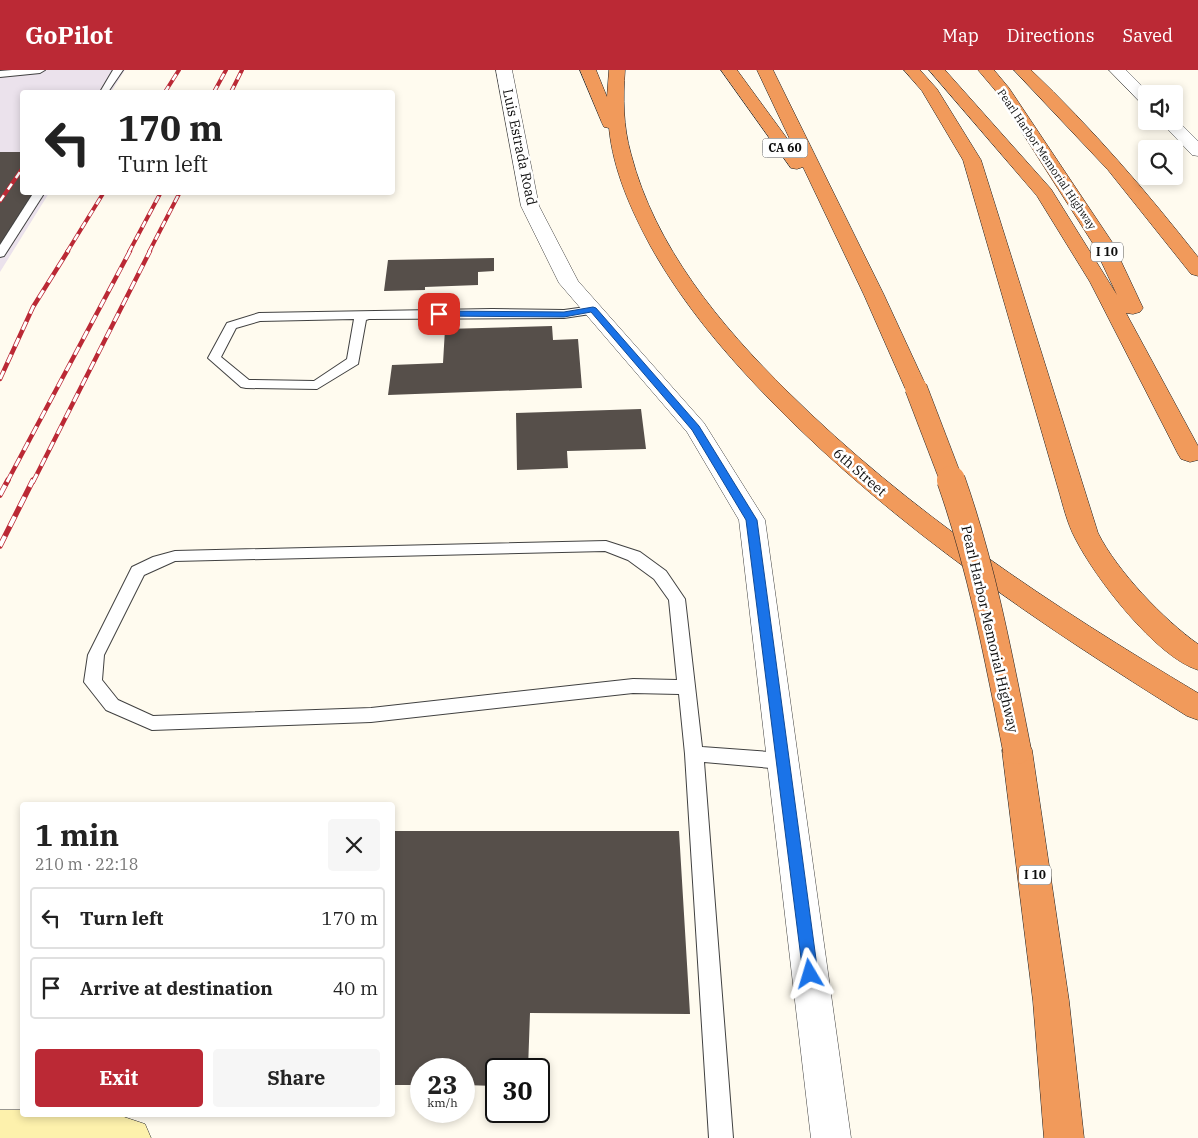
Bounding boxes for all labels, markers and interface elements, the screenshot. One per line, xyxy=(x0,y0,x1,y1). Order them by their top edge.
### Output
text: GoPilot xyxy=(25,19,113,51)
text: Map xyxy=(942,24,979,47)
text: Directions xyxy=(1007,24,1095,47)
text: Saved xyxy=(1123,24,1173,47)
map controls xyxy=(1138,85,1183,185)
button: sound xyxy=(1138,85,1183,130)
street label: Pearl Harbor Memorial Highway xyxy=(995,86,1099,232)
street label: Luis Estrada Road xyxy=(499,87,541,207)
text: 170 m xyxy=(118,105,223,151)
icon: left xyxy=(35,110,100,175)
road number: CA 60 xyxy=(762,138,808,158)
button: search xyxy=(1138,140,1183,185)
text: Turn left xyxy=(118,149,208,178)
road number: I 10 xyxy=(1091,242,1123,262)
pin xyxy=(418,293,460,335)
icon: arrive xyxy=(425,300,453,328)
street label: 6th Street xyxy=(830,444,890,500)
street label: Pearl Harbor Memorial Highway xyxy=(957,524,1023,735)
text: 1 min xyxy=(35,815,119,854)
button: close xyxy=(328,819,380,871)
text: 210 m · 22:18 xyxy=(35,854,138,874)
road number: I 10 xyxy=(1019,866,1051,884)
icon: left xyxy=(37,904,65,932)
text: Turn left xyxy=(80,906,163,930)
text: 170 m xyxy=(321,906,378,930)
position arrow xyxy=(783,947,835,999)
icon: arrive xyxy=(37,974,65,1002)
text: Arrive at destination xyxy=(80,976,273,1000)
text: 40 m xyxy=(333,976,378,1000)
button: Exit xyxy=(35,1049,203,1107)
button: Share xyxy=(213,1049,380,1107)
speed limit sign: 30 xyxy=(485,1058,550,1123)
text: 23 xyxy=(427,1068,458,1101)
text: km/h xyxy=(427,1095,458,1110)

